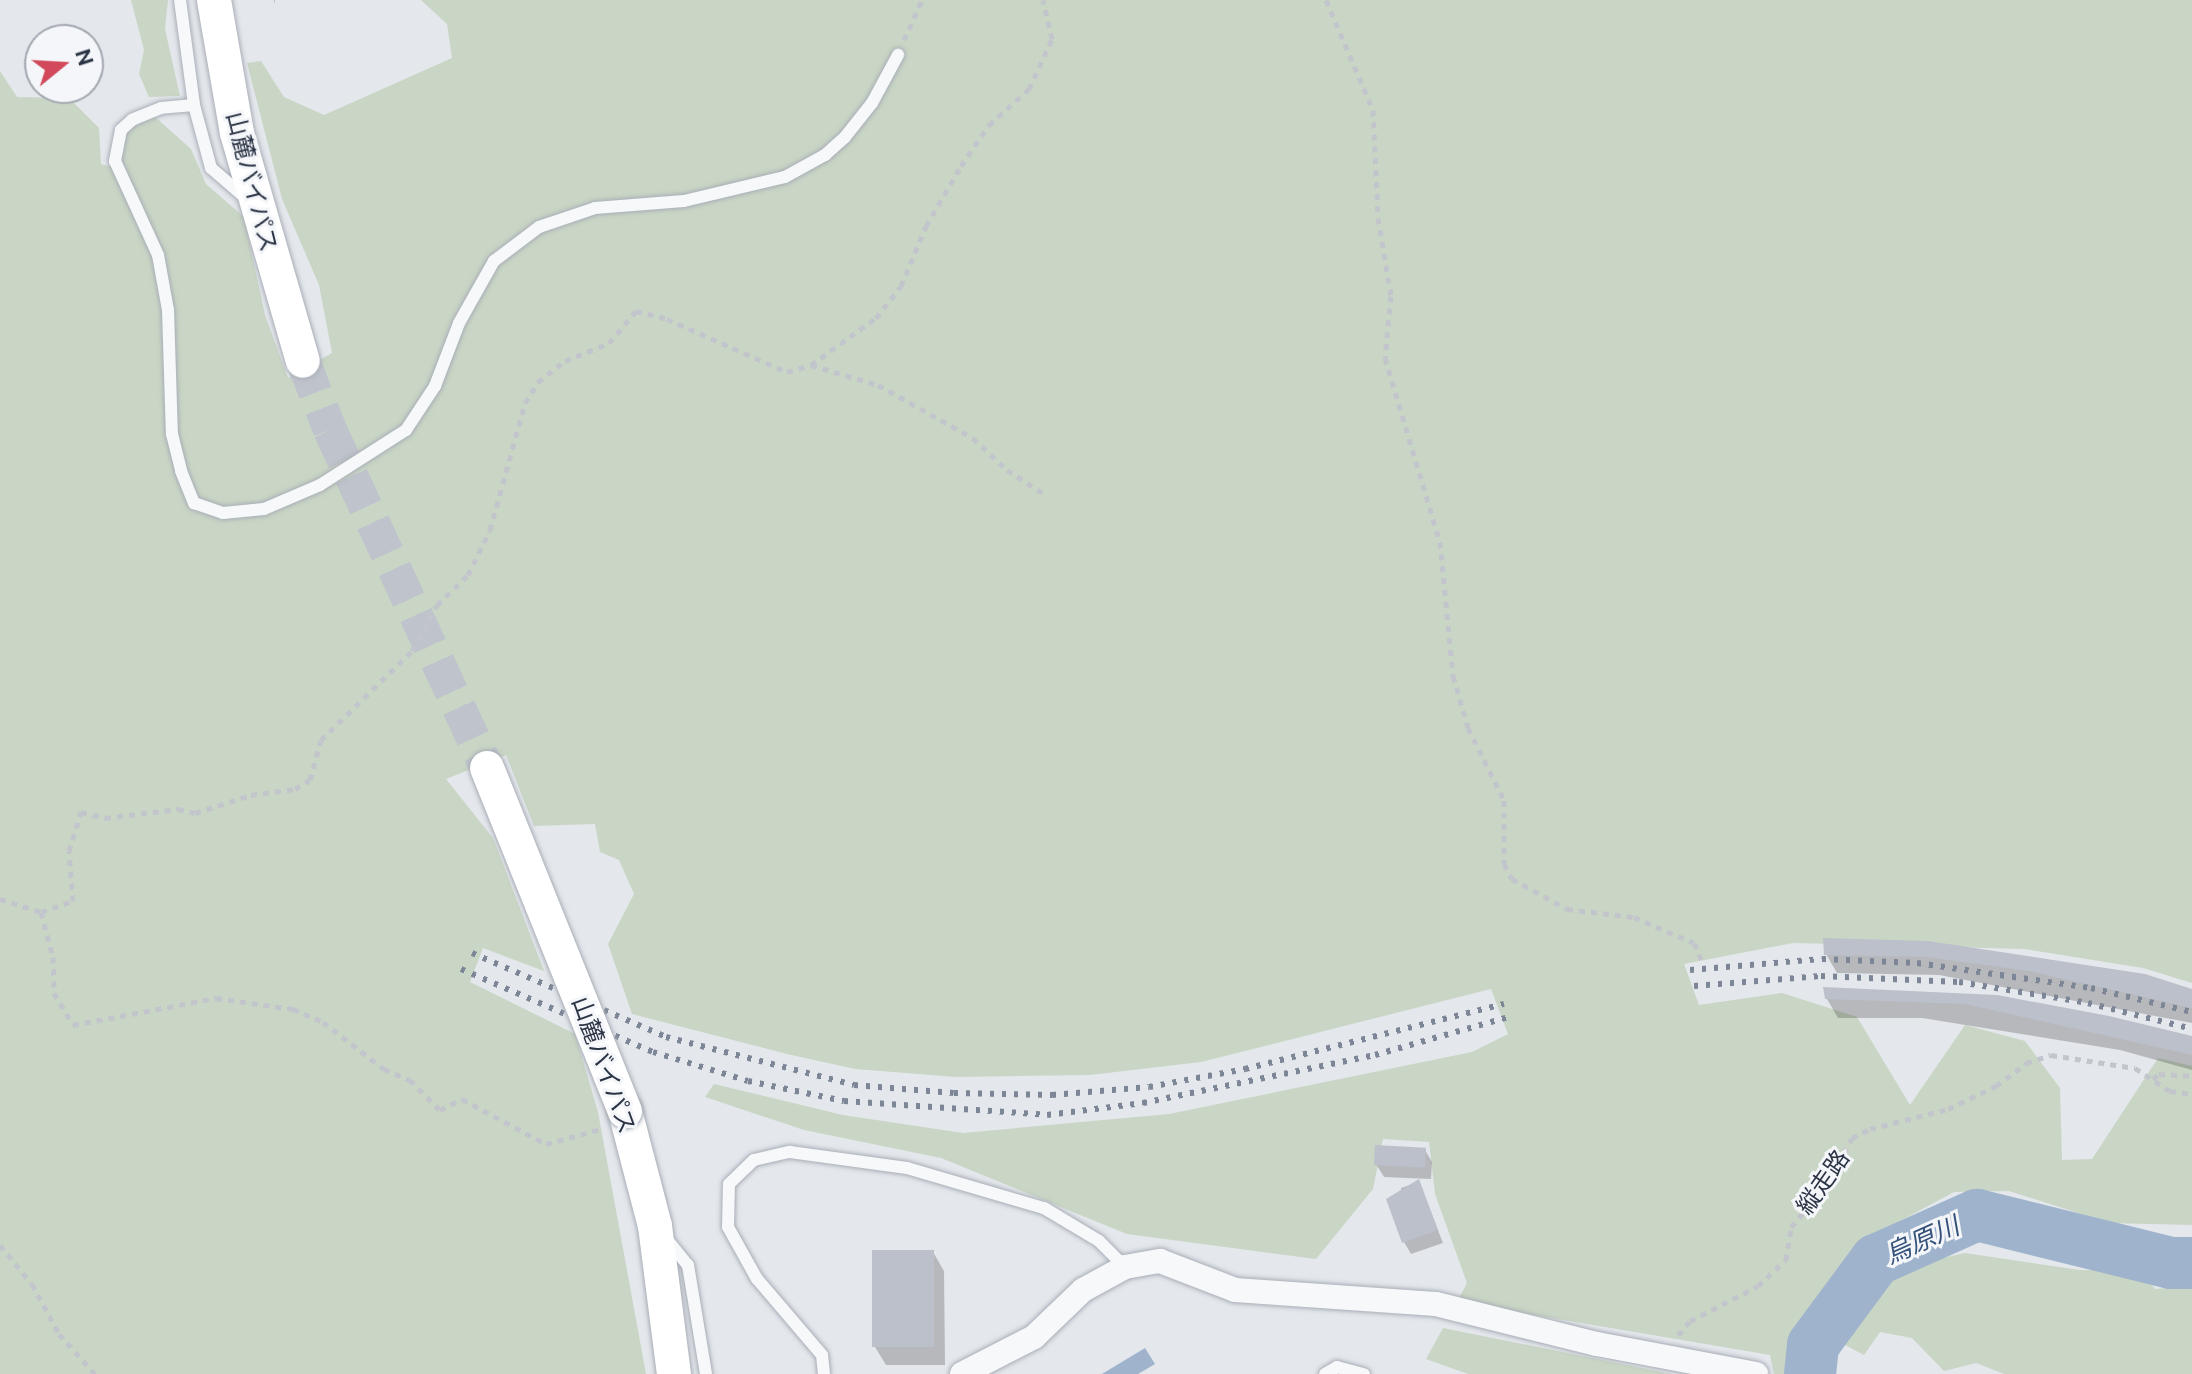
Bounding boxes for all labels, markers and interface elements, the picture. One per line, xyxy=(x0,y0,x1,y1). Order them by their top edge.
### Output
north arrow xyxy=(24,24,104,104)
text: N xyxy=(71,45,100,69)
street label: 山麓バイパス xyxy=(221,109,283,255)
street label: 山麓バイパス xyxy=(566,992,642,1138)
street label: 縦走路 xyxy=(1791,1144,1855,1220)
water label: 烏原川 xyxy=(1880,1210,1964,1270)

